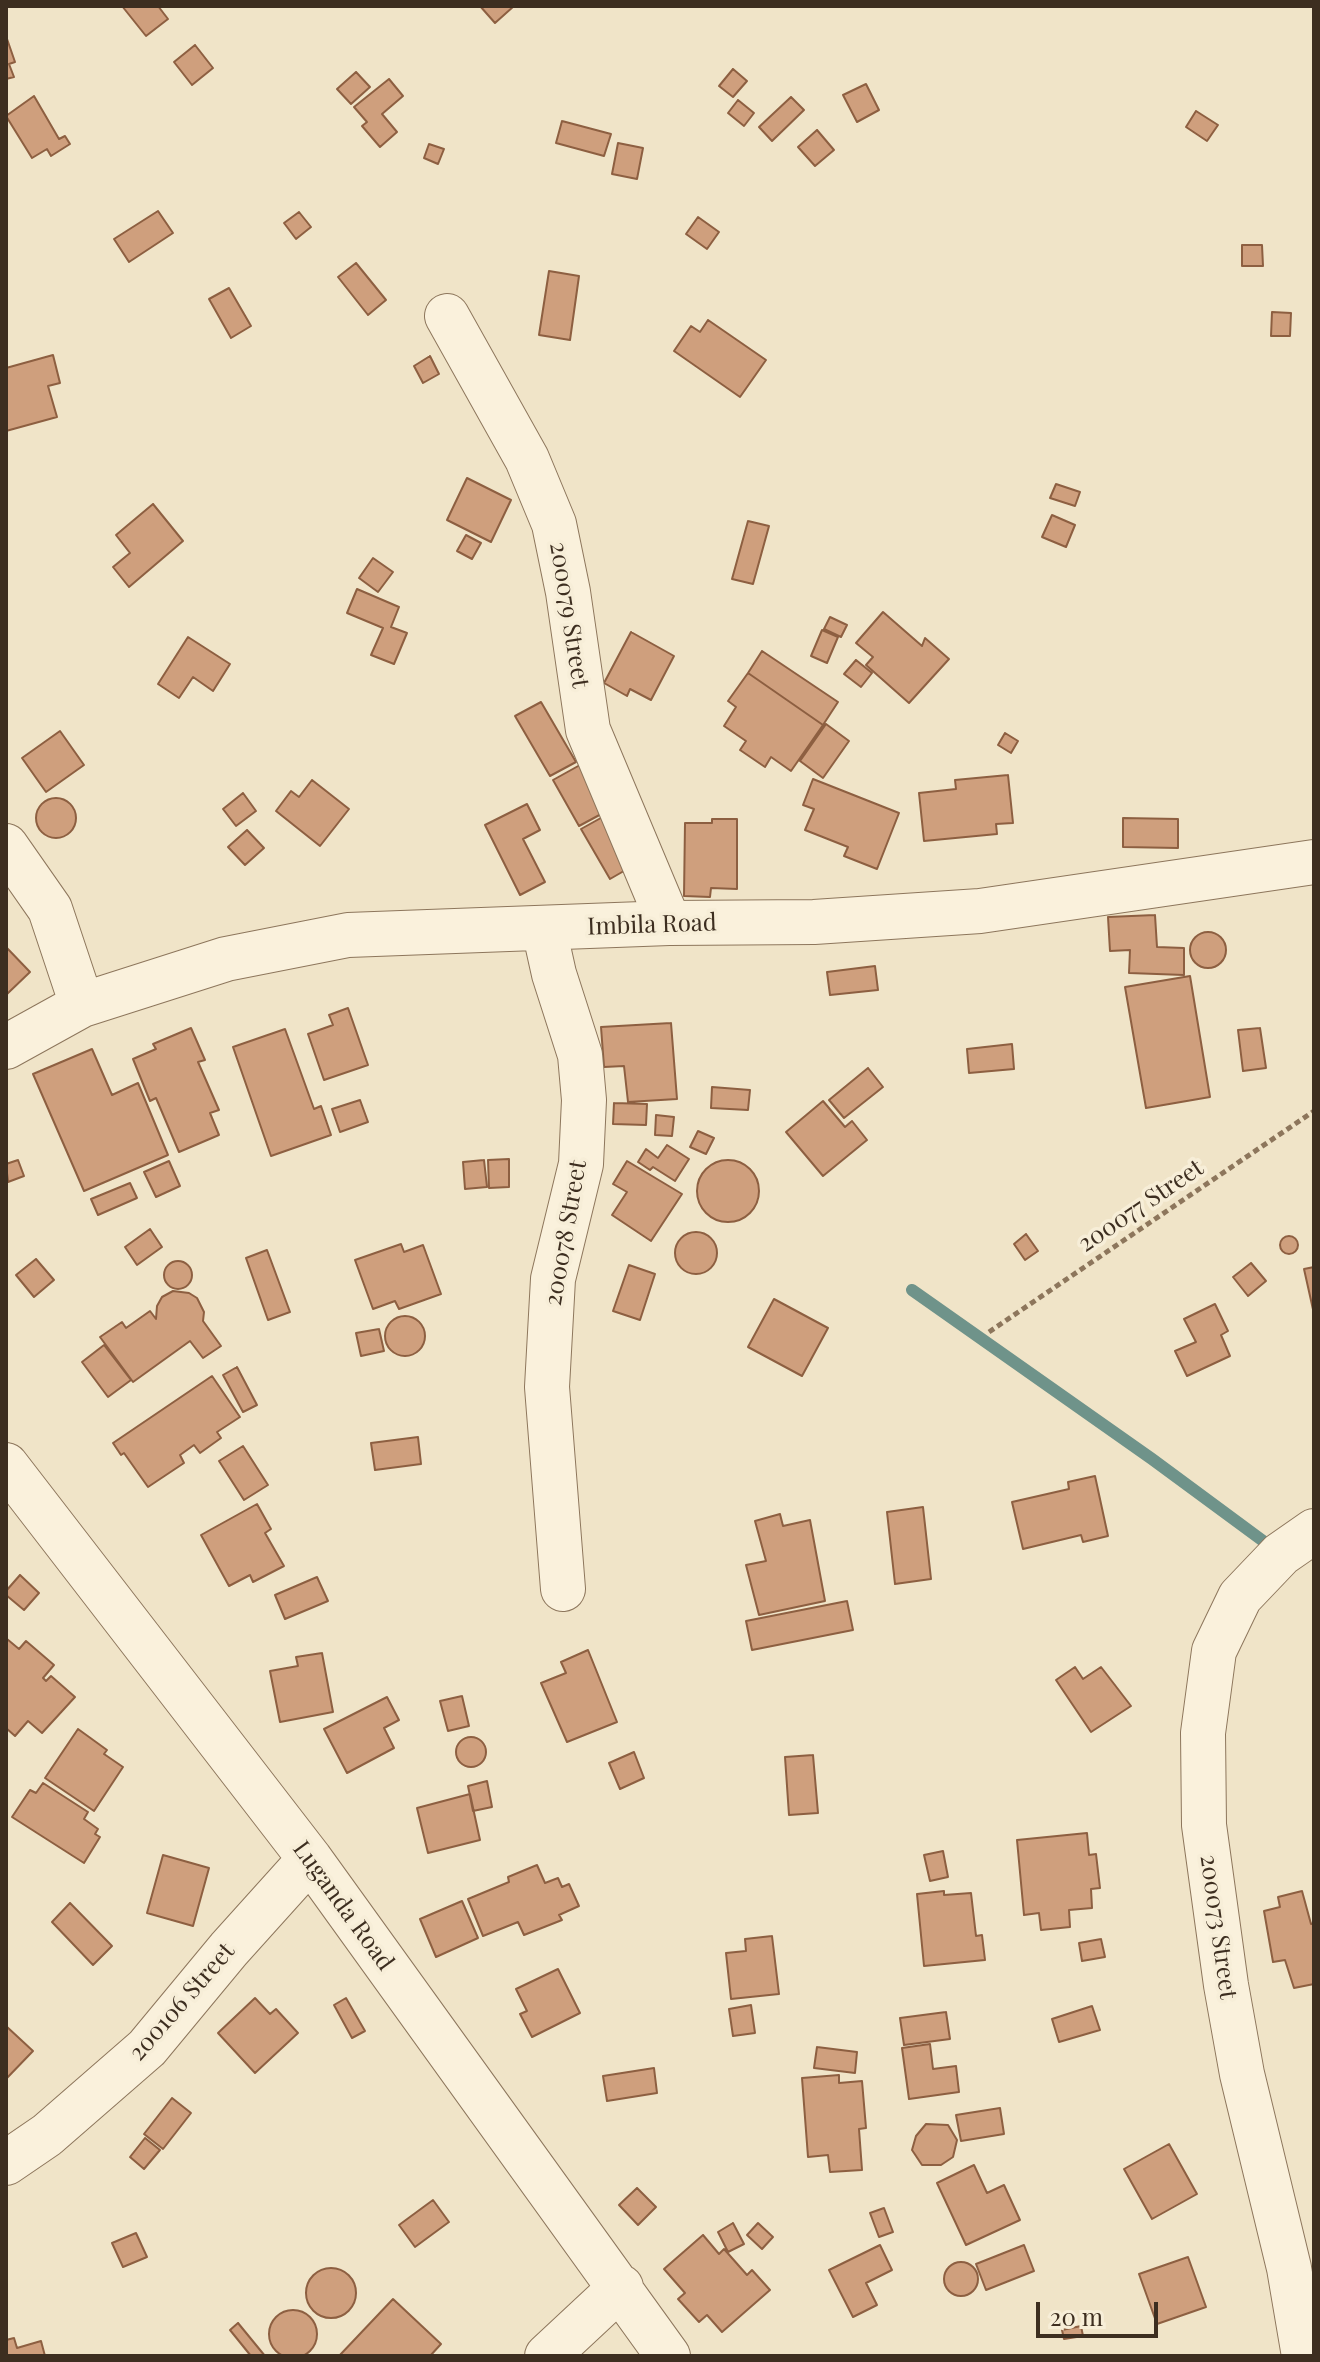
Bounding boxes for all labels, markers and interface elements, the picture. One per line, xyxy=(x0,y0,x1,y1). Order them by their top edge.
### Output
street label: 200079 Street xyxy=(543,540,595,690)
street label: Imbila Road xyxy=(587,908,717,942)
street label: 200077 Street xyxy=(1073,1154,1209,1258)
street label: 200078 Street xyxy=(539,1158,593,1308)
street label: Luganda Road xyxy=(286,1836,400,1976)
street label: 200073 Street xyxy=(1194,1853,1242,2001)
street label: 200106 Street xyxy=(123,1937,241,2067)
scale bar xyxy=(1040,2286,1162,2336)
text: 20 m xyxy=(1050,2300,1103,2332)

